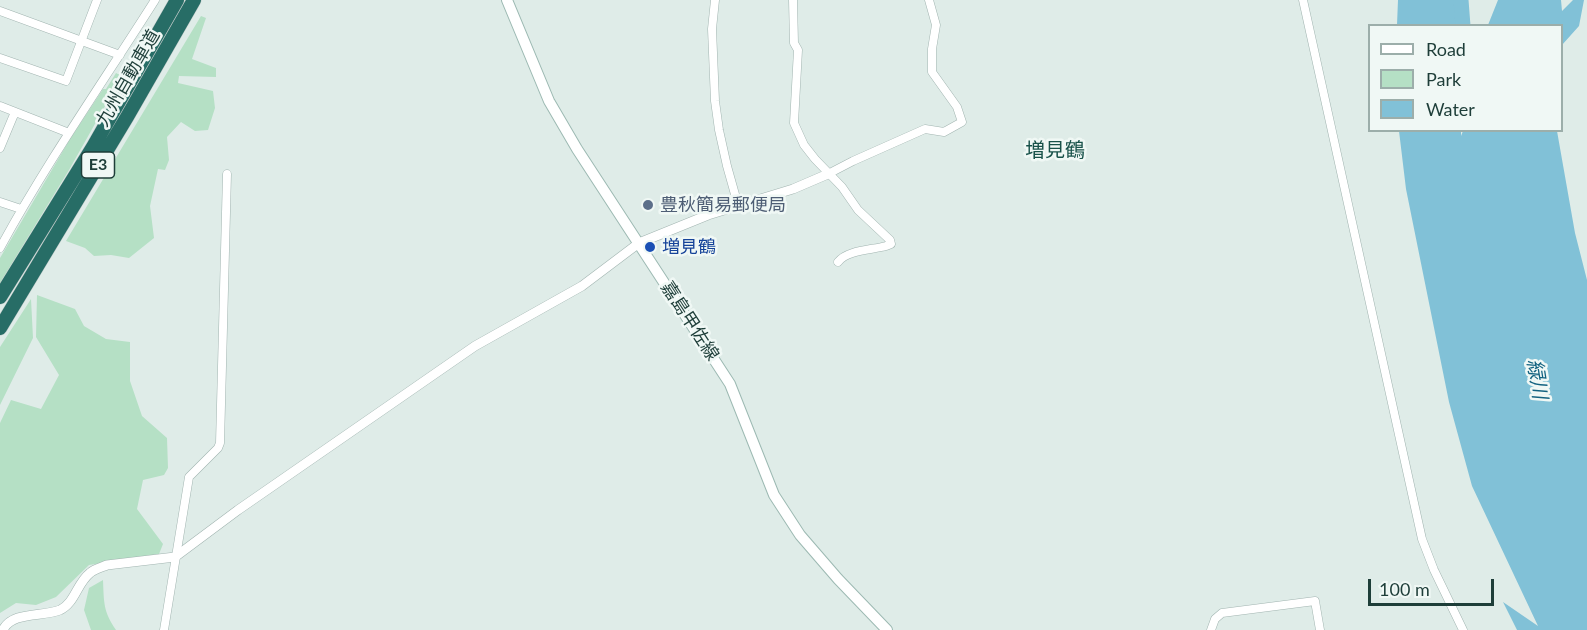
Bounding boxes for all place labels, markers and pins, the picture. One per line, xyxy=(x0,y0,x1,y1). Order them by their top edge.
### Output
place label: 豊秋簡易郵便局 xyxy=(660,194,786,216)
marker: 豊秋簡易郵便局 xyxy=(641,198,655,212)
place label: 増見鶴 xyxy=(662,236,716,258)
marker: 増見鶴 xyxy=(643,240,657,254)

